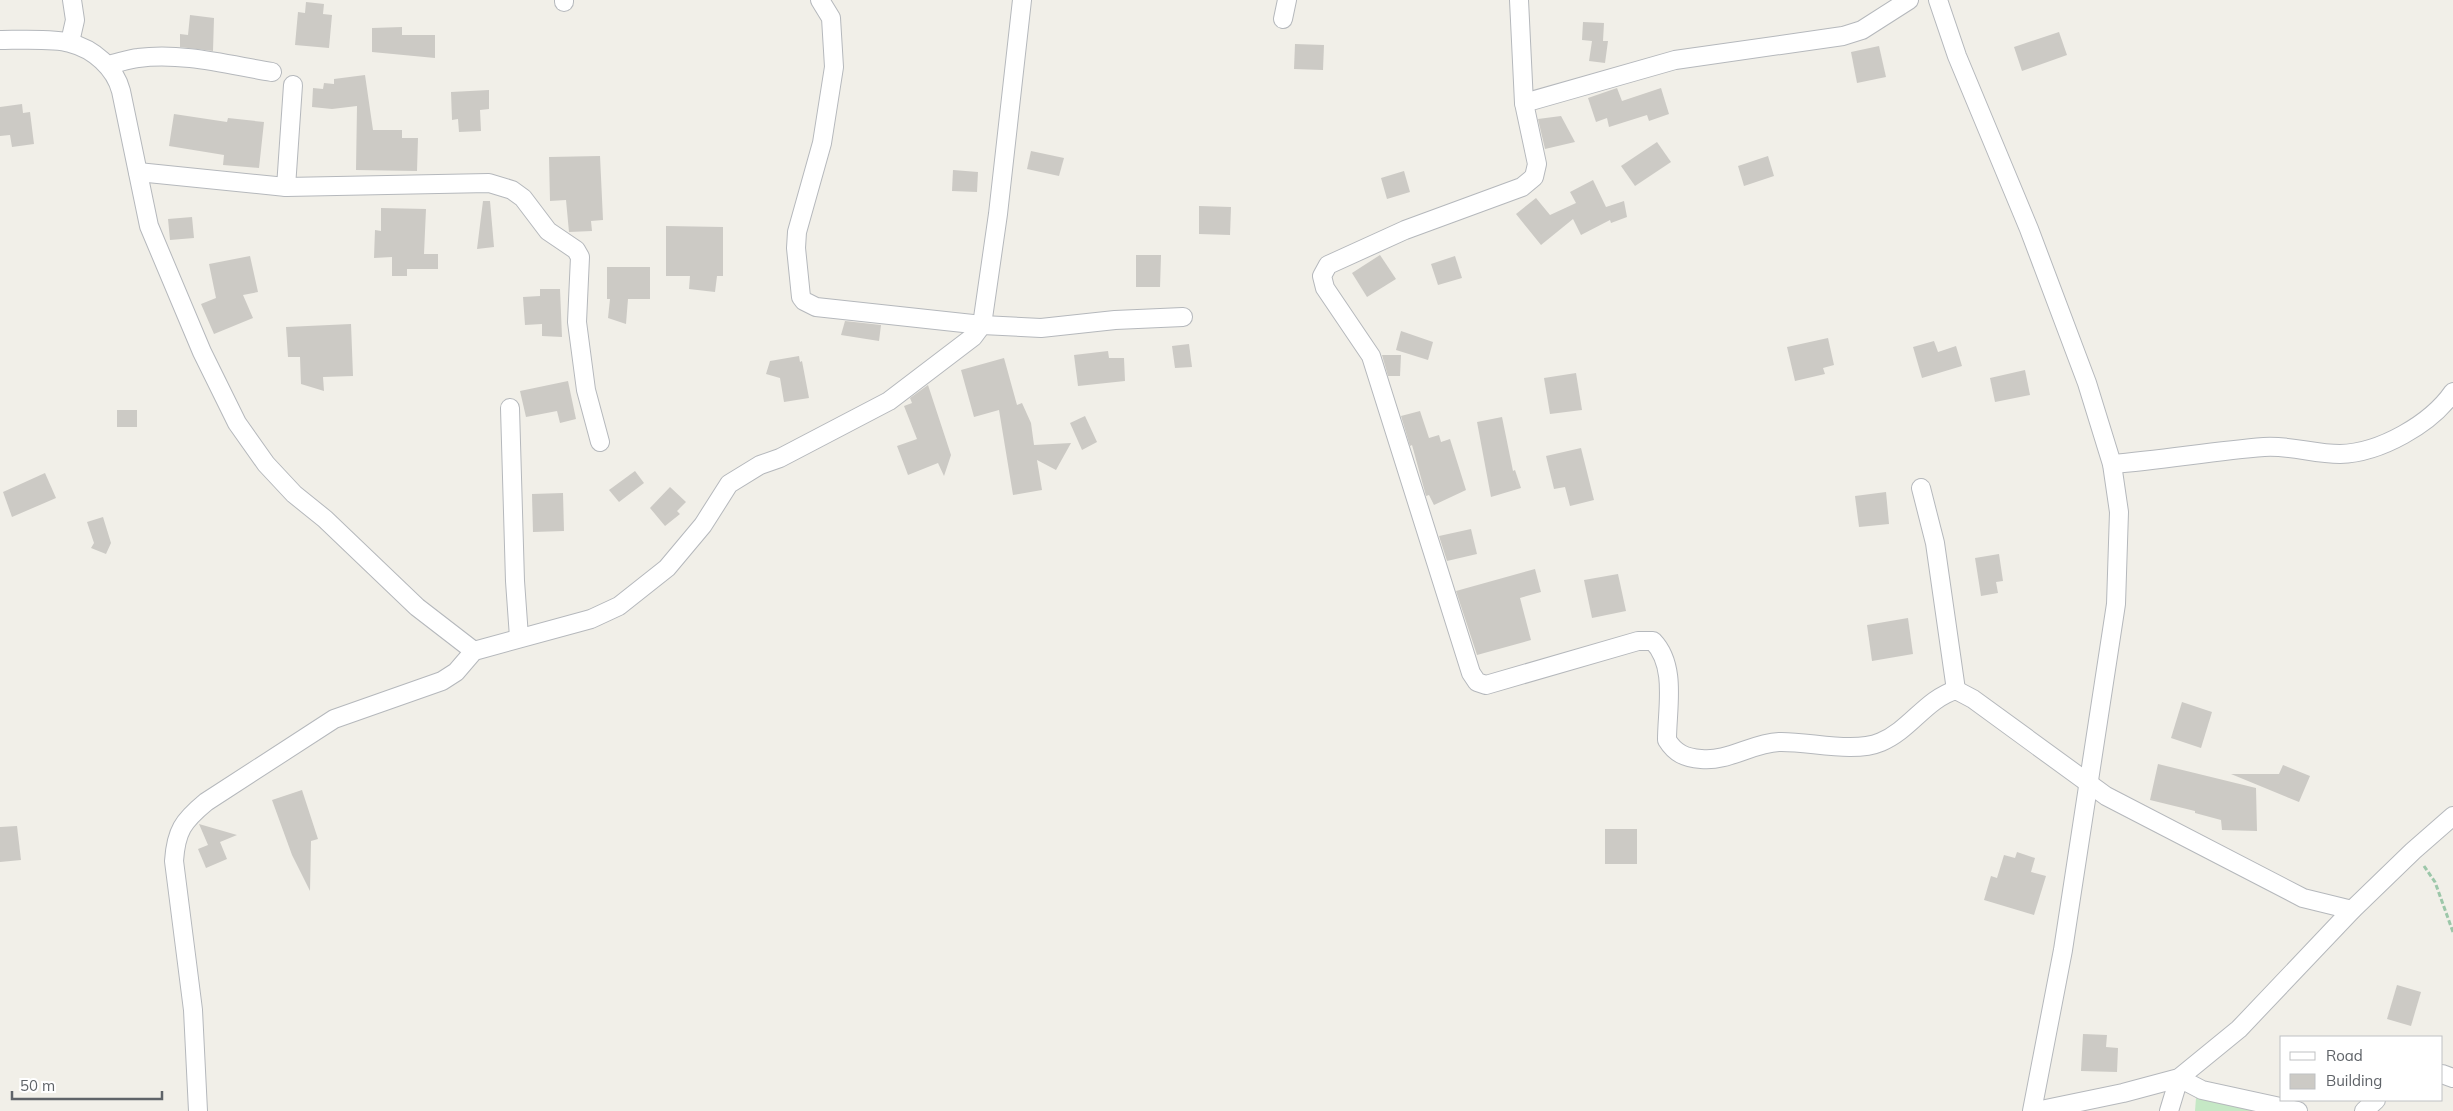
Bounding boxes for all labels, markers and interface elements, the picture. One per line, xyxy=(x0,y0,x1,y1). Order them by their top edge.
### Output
legend xyxy=(2280,1036,2443,1101)
text: Road xyxy=(2326,1046,2363,1065)
scale bar xyxy=(12,1068,162,1100)
text: Building xyxy=(2326,1071,2382,1090)
text: 50 m xyxy=(20,1076,55,1095)

